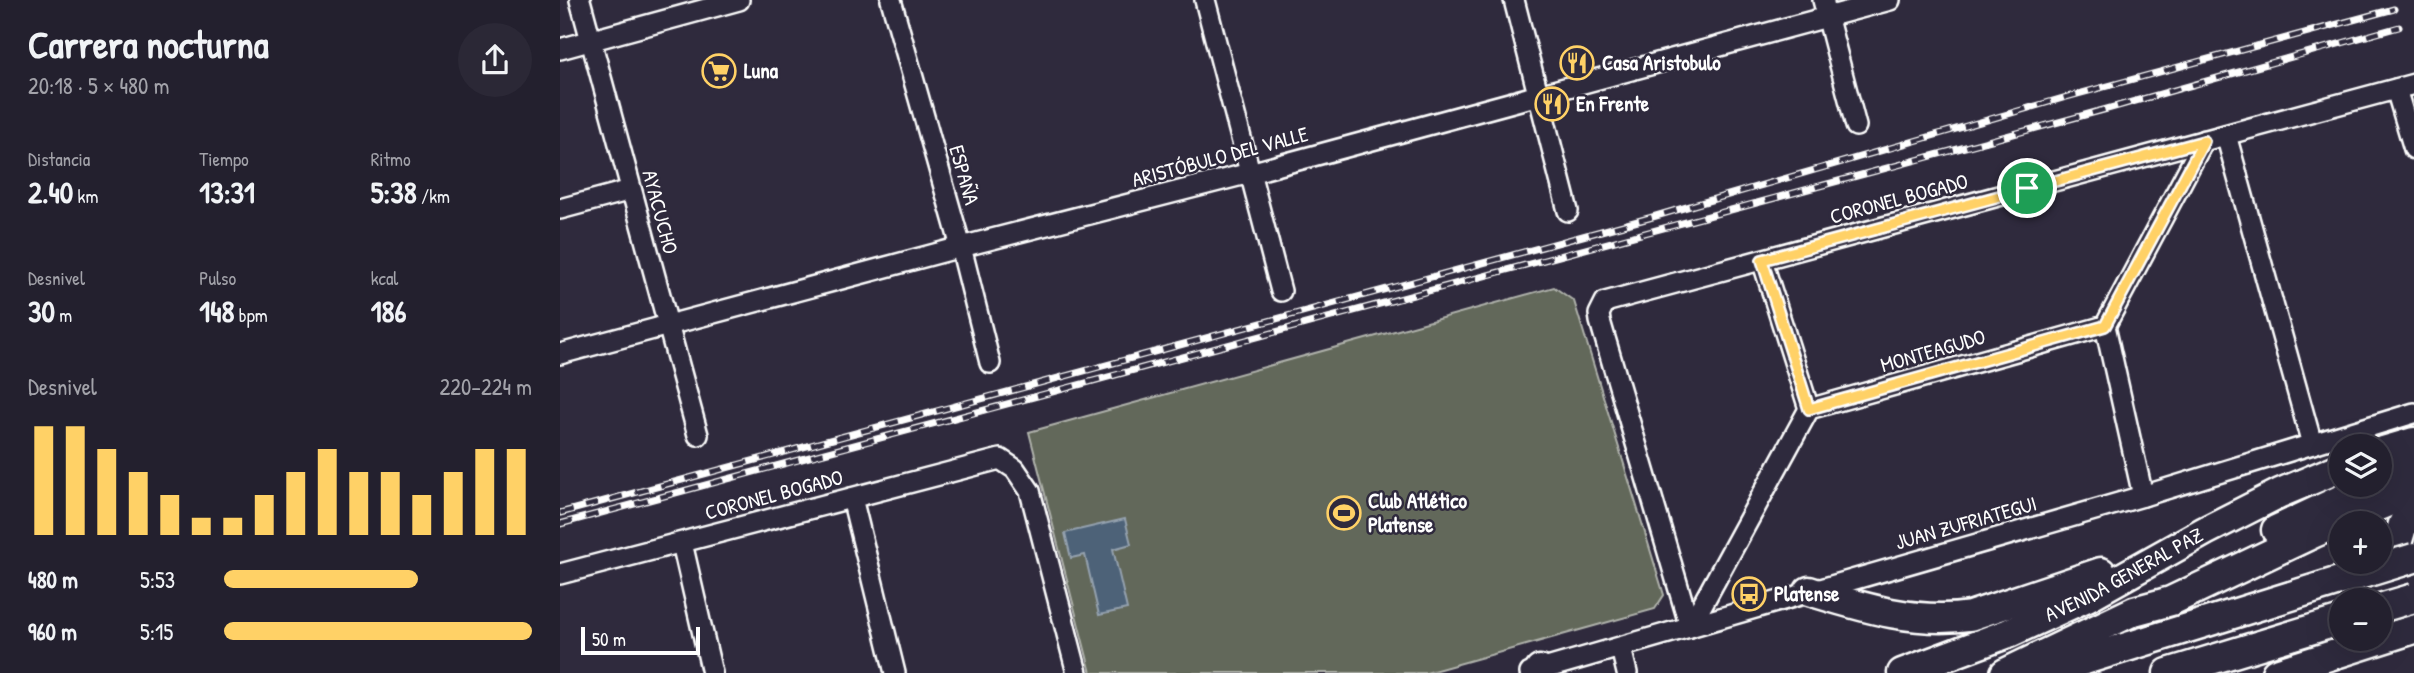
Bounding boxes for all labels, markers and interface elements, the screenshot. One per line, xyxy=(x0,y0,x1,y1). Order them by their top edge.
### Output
text: Carrera nocturna xyxy=(28,18,269,70)
button: share xyxy=(458,23,532,97)
restaurant icon: Casa Aristobulo xyxy=(1558,44,1596,82)
place label: Casa Aristobulo xyxy=(1602,48,1721,77)
supermarket icon: Luna xyxy=(700,52,738,90)
place label: Luna xyxy=(744,56,779,85)
text: 20:18 · 5 × 480 m xyxy=(28,70,169,101)
restaurant icon: En Frente xyxy=(1533,85,1571,123)
place label: En Frente xyxy=(1576,89,1650,118)
street label: ARISTÓBULO DEL VALLE xyxy=(1129,119,1311,194)
street label: ESPAÑA xyxy=(942,142,987,208)
text: Distancia xyxy=(28,146,90,172)
text: Tiempo xyxy=(199,146,249,172)
text: Ritmo xyxy=(371,146,411,172)
pin xyxy=(1997,158,2057,218)
street label: CORONEL BOGADO xyxy=(1827,166,1971,231)
street label: AYACUCHO xyxy=(635,167,686,257)
icon: arrive xyxy=(2008,169,2046,207)
text: 2.40 xyxy=(28,172,73,212)
text: 13:31 xyxy=(199,172,255,212)
text: 5:38 xyxy=(371,172,417,212)
text: km xyxy=(73,183,98,209)
text: /km xyxy=(417,183,450,209)
text: Desnivel xyxy=(28,265,85,291)
text: Pulso xyxy=(199,265,236,291)
text: kcal xyxy=(371,265,398,291)
text: 30 xyxy=(28,291,55,331)
text: 148 xyxy=(199,291,234,331)
text: 186 xyxy=(371,291,407,331)
text: m xyxy=(55,302,72,328)
text: bpm xyxy=(234,302,268,328)
street label: MONTEAGUDO xyxy=(1877,322,1989,379)
text: Desnivel xyxy=(28,371,97,402)
text: 220–224 m xyxy=(439,371,532,402)
map controls xyxy=(2329,434,2392,651)
button: layers xyxy=(2329,434,2392,497)
street label: CORONEL BOGADO xyxy=(702,462,846,527)
place label: Club Atlético Platense xyxy=(1368,486,1467,539)
street label: JUAN ZUFRIATEGUI xyxy=(1892,488,2040,557)
sports icon: Club Atlético Platense xyxy=(1325,494,1363,532)
button: + xyxy=(2329,511,2392,574)
street label: AVENIDA GENERAL PAZ xyxy=(2040,520,2208,629)
text: 480 m xyxy=(28,564,78,595)
text: 5:53 xyxy=(140,564,175,595)
bus stop icon: Platense xyxy=(1730,575,1768,613)
place label: Platense xyxy=(1774,579,1840,608)
button: − xyxy=(2329,588,2392,651)
text: 960 m xyxy=(28,616,77,647)
text: 5:15 xyxy=(140,616,173,647)
scale bar xyxy=(581,624,700,656)
text: 50 m xyxy=(592,626,626,652)

